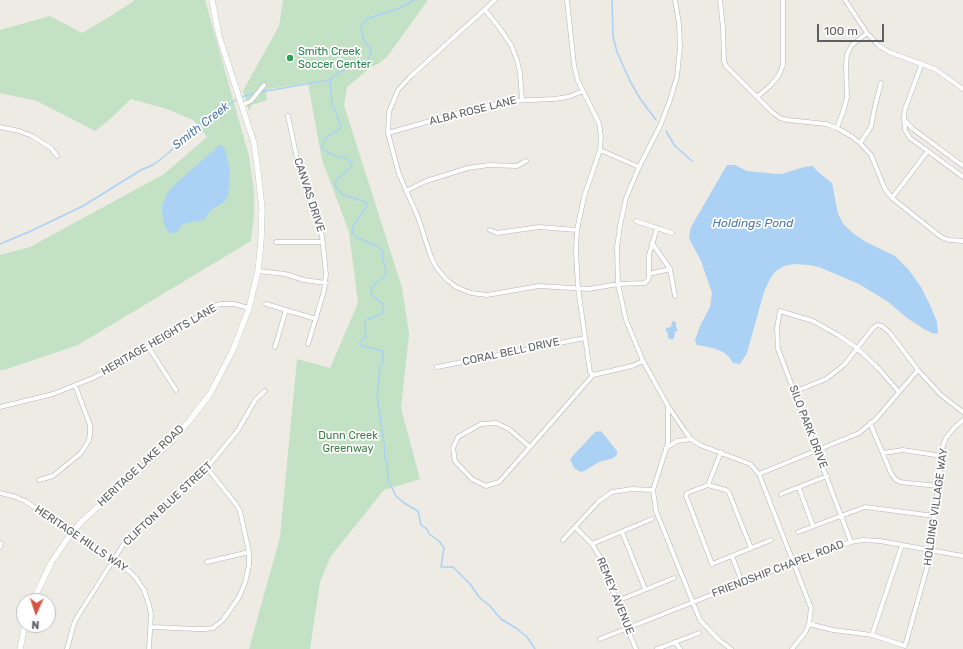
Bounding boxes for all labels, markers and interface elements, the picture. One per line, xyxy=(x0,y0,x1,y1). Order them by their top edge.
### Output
scale bar xyxy=(819,16,886,42)
text: 100 m xyxy=(824,24,858,38)
place label: Smith Creek Soccer Center xyxy=(298,45,371,71)
marker: Smith Creek Soccer Center xyxy=(285,53,295,63)
street label: ALBA ROSE LANE xyxy=(428,94,518,128)
water label: Smith Creek xyxy=(170,99,232,153)
street label: CANVAS DRIVE xyxy=(291,156,327,234)
water label: Holdings Pond xyxy=(713,217,793,231)
street label: HERITAGE HEIGHTS LANE xyxy=(99,302,219,378)
street label: CORAL BELL DRIVE xyxy=(461,335,561,369)
street label: SILO PARK DRIVE xyxy=(786,383,830,471)
street label: HERITAGE LAKE ROAD xyxy=(95,423,187,509)
park label: Dunn Creek Greenway xyxy=(318,429,378,455)
street label: HOLDING VILLAGE WAY xyxy=(921,447,951,567)
street label: CLIFTON BLUE STREET xyxy=(121,459,215,549)
street label: HERITAGE HILLS WAY xyxy=(32,503,130,575)
street label: FRIENDSHIP CHAPEL ROAD xyxy=(710,538,846,600)
street label: REMEY AVENUE xyxy=(594,556,636,636)
north arrow xyxy=(16,593,56,633)
text: N xyxy=(31,618,40,631)

